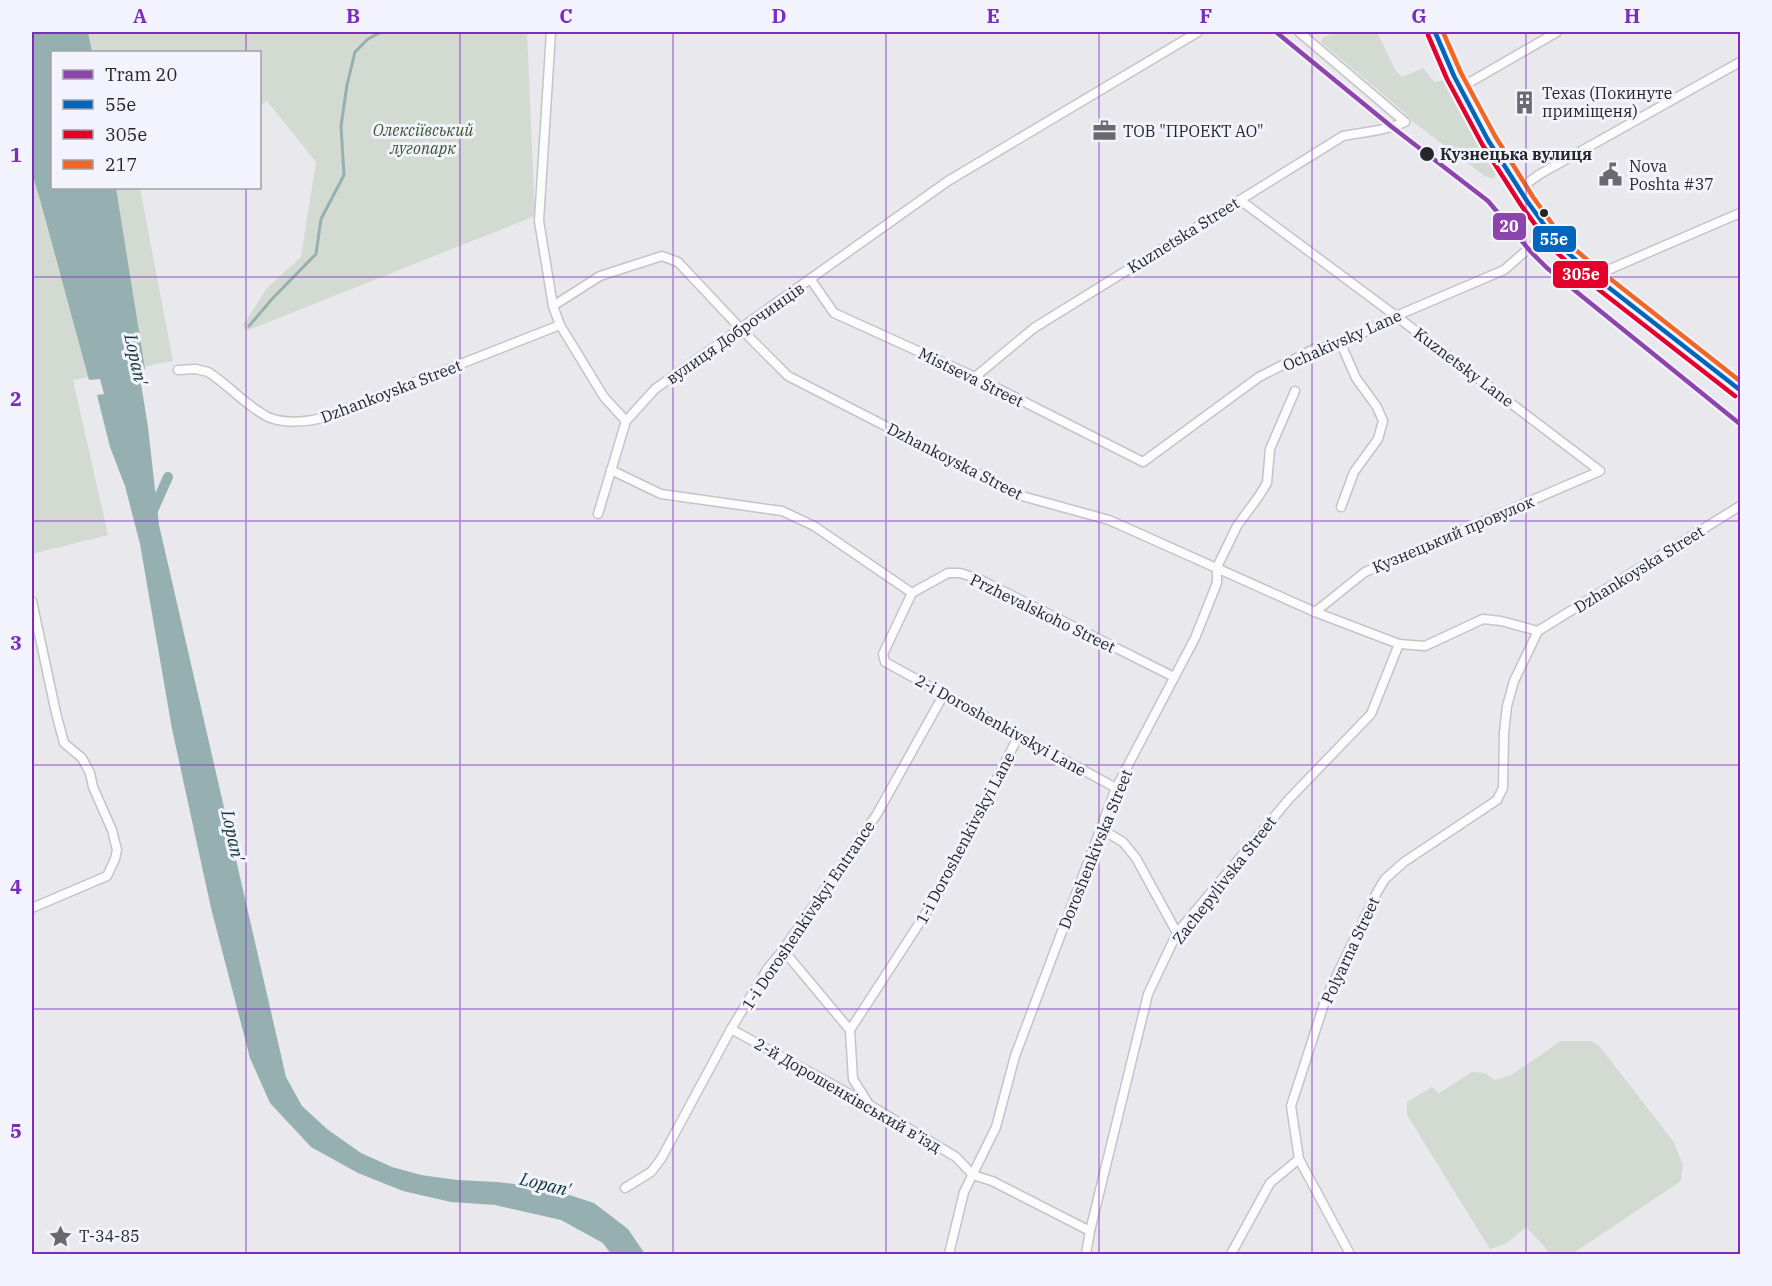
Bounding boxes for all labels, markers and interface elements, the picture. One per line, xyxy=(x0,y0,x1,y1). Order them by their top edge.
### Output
text: A xyxy=(133,2,147,29)
text: B xyxy=(346,2,360,29)
text: C xyxy=(559,2,573,29)
text: D xyxy=(771,2,787,29)
text: E xyxy=(986,2,1000,29)
text: F xyxy=(1200,2,1212,29)
text: G xyxy=(1411,2,1427,29)
text: H xyxy=(1624,2,1640,29)
legend xyxy=(51,51,261,189)
text: Tram 20 xyxy=(105,63,177,86)
place label: Texas (Покинуте приміщеня) xyxy=(1542,83,1672,121)
building icon: Texas (Покинуте приміщеня) xyxy=(1511,89,1537,115)
text: 55е xyxy=(105,93,136,116)
office icon: ТОВ "ПРОЕКТ АО" xyxy=(1092,118,1118,144)
park label: Олексіївський лугопарк xyxy=(373,120,473,158)
place label: ТОВ "ПРОЕКТ АО" xyxy=(1123,121,1264,141)
text: 305e xyxy=(105,123,147,146)
text: 1 xyxy=(10,141,22,168)
place label: Кузнецька вулиця xyxy=(1440,144,1592,164)
marker: Кузнецька вулиця xyxy=(1418,145,1436,163)
text: 217 xyxy=(105,153,137,176)
place label: Nova Poshta #37 xyxy=(1629,156,1714,194)
public building icon: Nova Poshta #37 xyxy=(1598,162,1624,188)
street label: Kuznetska Street xyxy=(1123,192,1243,277)
unlabelled marker xyxy=(1538,207,1550,219)
line badge: 20 xyxy=(1492,212,1527,241)
text: 20 xyxy=(1499,216,1519,236)
line badge: 55е xyxy=(1532,225,1577,253)
text: 55е xyxy=(1540,229,1568,249)
line badge: 305e xyxy=(1552,260,1609,289)
text: 305e xyxy=(1562,264,1600,284)
street label: вулиця Доброчинців xyxy=(662,278,808,388)
street label: Ochakivsky Lane xyxy=(1280,305,1404,375)
street label: Kuznetsky Lane xyxy=(1410,323,1518,411)
water label: Lopan' xyxy=(119,331,153,387)
street label: Mistseva Street xyxy=(915,343,1027,411)
street label: Dzhankoyska Street xyxy=(318,355,465,427)
text: 2 xyxy=(10,385,22,412)
street label: Dzhankoyska Street xyxy=(884,418,1026,504)
street label: Кузнецький провулок xyxy=(1369,491,1537,577)
street label: Dzhankoyska Street xyxy=(1570,521,1708,617)
street label: Przhevalskoho Street xyxy=(967,569,1119,657)
text: 3 xyxy=(10,629,22,656)
street label: 2-i Doroshenkivskyi Lane xyxy=(912,670,1090,780)
street label: 1-i Doroshenkivskyi Lane xyxy=(911,749,1019,927)
street label: Doroshenkivska Street xyxy=(1054,766,1136,932)
water label: Lopan' xyxy=(216,807,250,863)
street label: Zachepylivska Street xyxy=(1168,812,1280,948)
street label: 1-i Doroshenkivskyi Entrance xyxy=(737,817,879,1013)
text: 4 xyxy=(10,873,22,900)
street label: Polyarna Street xyxy=(1317,893,1384,1006)
street label: 2-й Дорошенківський в’їзд xyxy=(751,1033,945,1157)
text: 5 xyxy=(10,1117,22,1144)
water label: Lopan' xyxy=(516,1166,574,1202)
place icon: Т-34-85 xyxy=(48,1223,74,1249)
place label: Т-34-85 xyxy=(79,1226,140,1246)

